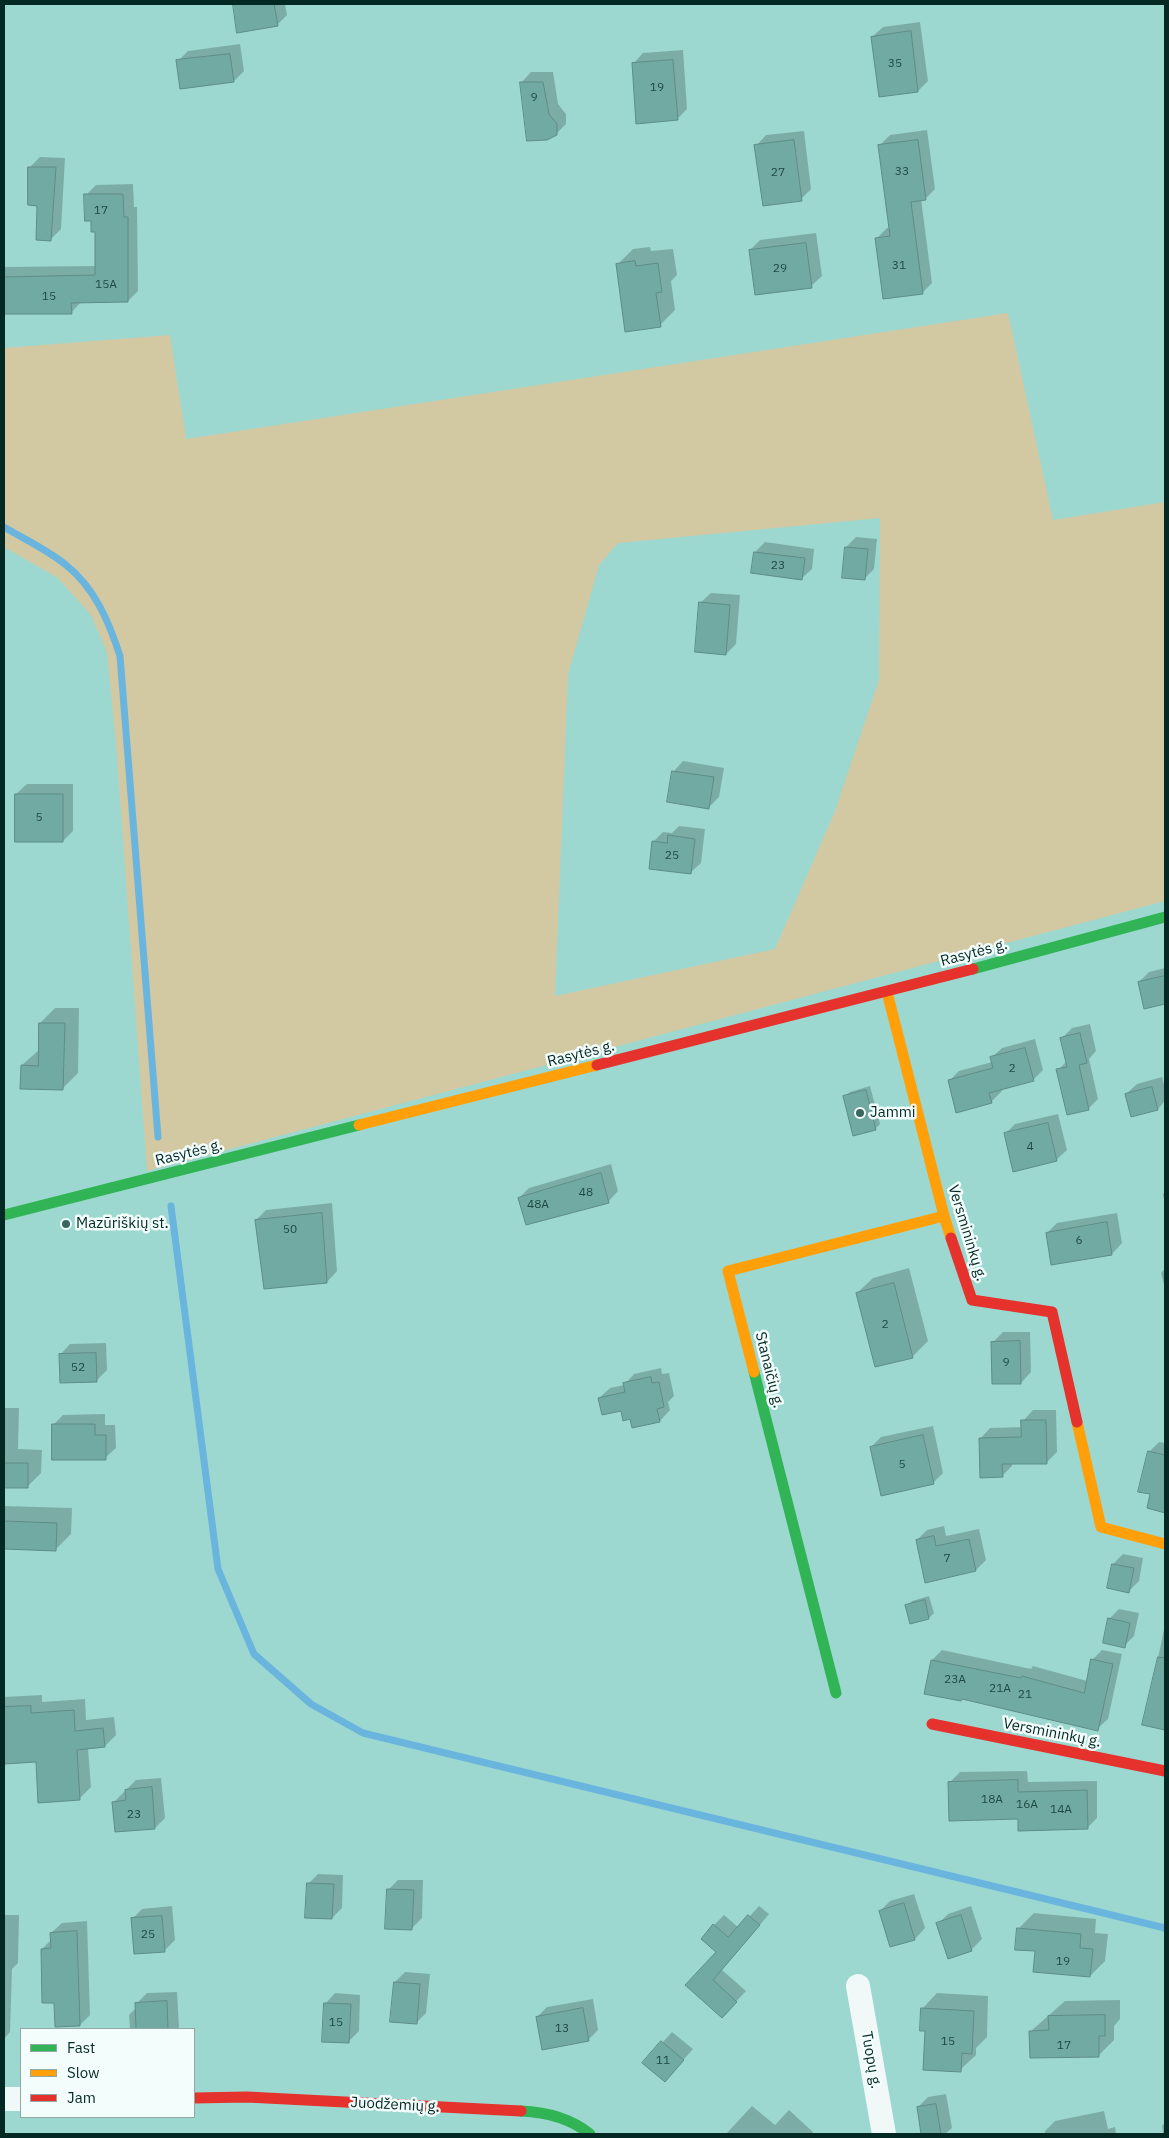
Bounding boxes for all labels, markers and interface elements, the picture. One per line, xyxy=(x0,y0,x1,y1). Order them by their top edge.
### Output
house number: 35 xyxy=(888,57,902,71)
house number: 19 xyxy=(650,81,664,95)
house number: 9 xyxy=(530,91,538,105)
house number: 33 xyxy=(895,165,909,179)
house number: 27 xyxy=(771,166,785,180)
house number: 17 xyxy=(94,204,108,218)
house number: 31 xyxy=(892,259,906,273)
house number: 29 xyxy=(773,262,787,276)
house number: 15A xyxy=(95,278,117,292)
house number: 15 xyxy=(42,290,56,304)
house number: 23 xyxy=(771,559,785,573)
house number: 5 xyxy=(35,811,43,825)
house number: 25 xyxy=(665,849,679,863)
street label: Rasytės g. xyxy=(939,935,1009,971)
street label: Rasytės g. xyxy=(546,1037,616,1071)
house number: 2 xyxy=(1008,1062,1016,1076)
place label: Jammi xyxy=(870,1104,916,1122)
marker: Jammi xyxy=(854,1107,866,1119)
street label: Rasytės g. xyxy=(154,1136,224,1170)
house number: 4 xyxy=(1026,1140,1034,1154)
street label: Versmininkų g. xyxy=(944,1183,990,1283)
house number: 48 xyxy=(579,1186,593,1200)
house number: 48A xyxy=(527,1198,549,1212)
place label: Mazūriškių st. xyxy=(76,1215,168,1233)
marker: Mazūriškių st. xyxy=(60,1218,72,1230)
house number: 50 xyxy=(283,1223,297,1237)
house number: 6 xyxy=(1075,1234,1083,1248)
house number: 2 xyxy=(881,1318,889,1332)
street label: Stanaičių g. xyxy=(751,1330,787,1410)
house number: 9 xyxy=(1002,1356,1010,1370)
house number: 52 xyxy=(71,1361,85,1375)
house number: 5 xyxy=(898,1458,906,1472)
house number: 7 xyxy=(943,1552,951,1566)
house number: 23A xyxy=(944,1673,966,1687)
house number: 21A xyxy=(989,1682,1011,1696)
house number: 21 xyxy=(1018,1688,1032,1702)
street label: Versmininkų g. xyxy=(1002,1715,1102,1751)
house number: 18A xyxy=(981,1793,1003,1807)
house number: 16A xyxy=(1016,1798,1038,1812)
house number: 14A xyxy=(1050,1803,1072,1817)
house number: 23 xyxy=(127,1808,141,1822)
house number: 25 xyxy=(141,1928,155,1942)
house number: 19 xyxy=(1056,1955,1070,1969)
house number: 15 xyxy=(329,2016,343,2030)
house number: 13 xyxy=(555,2022,569,2036)
legend xyxy=(20,2028,195,2118)
street label: Tuopų g. xyxy=(857,2030,885,2090)
house number: 15 xyxy=(941,2035,955,2049)
text: Fast xyxy=(67,2038,95,2057)
house number: 17 xyxy=(1057,2039,1071,2053)
house number: 11 xyxy=(656,2054,670,2068)
text: Slow xyxy=(67,2063,100,2082)
text: Jam xyxy=(67,2088,96,2107)
street label: Juodžemių g. xyxy=(350,2094,440,2116)

